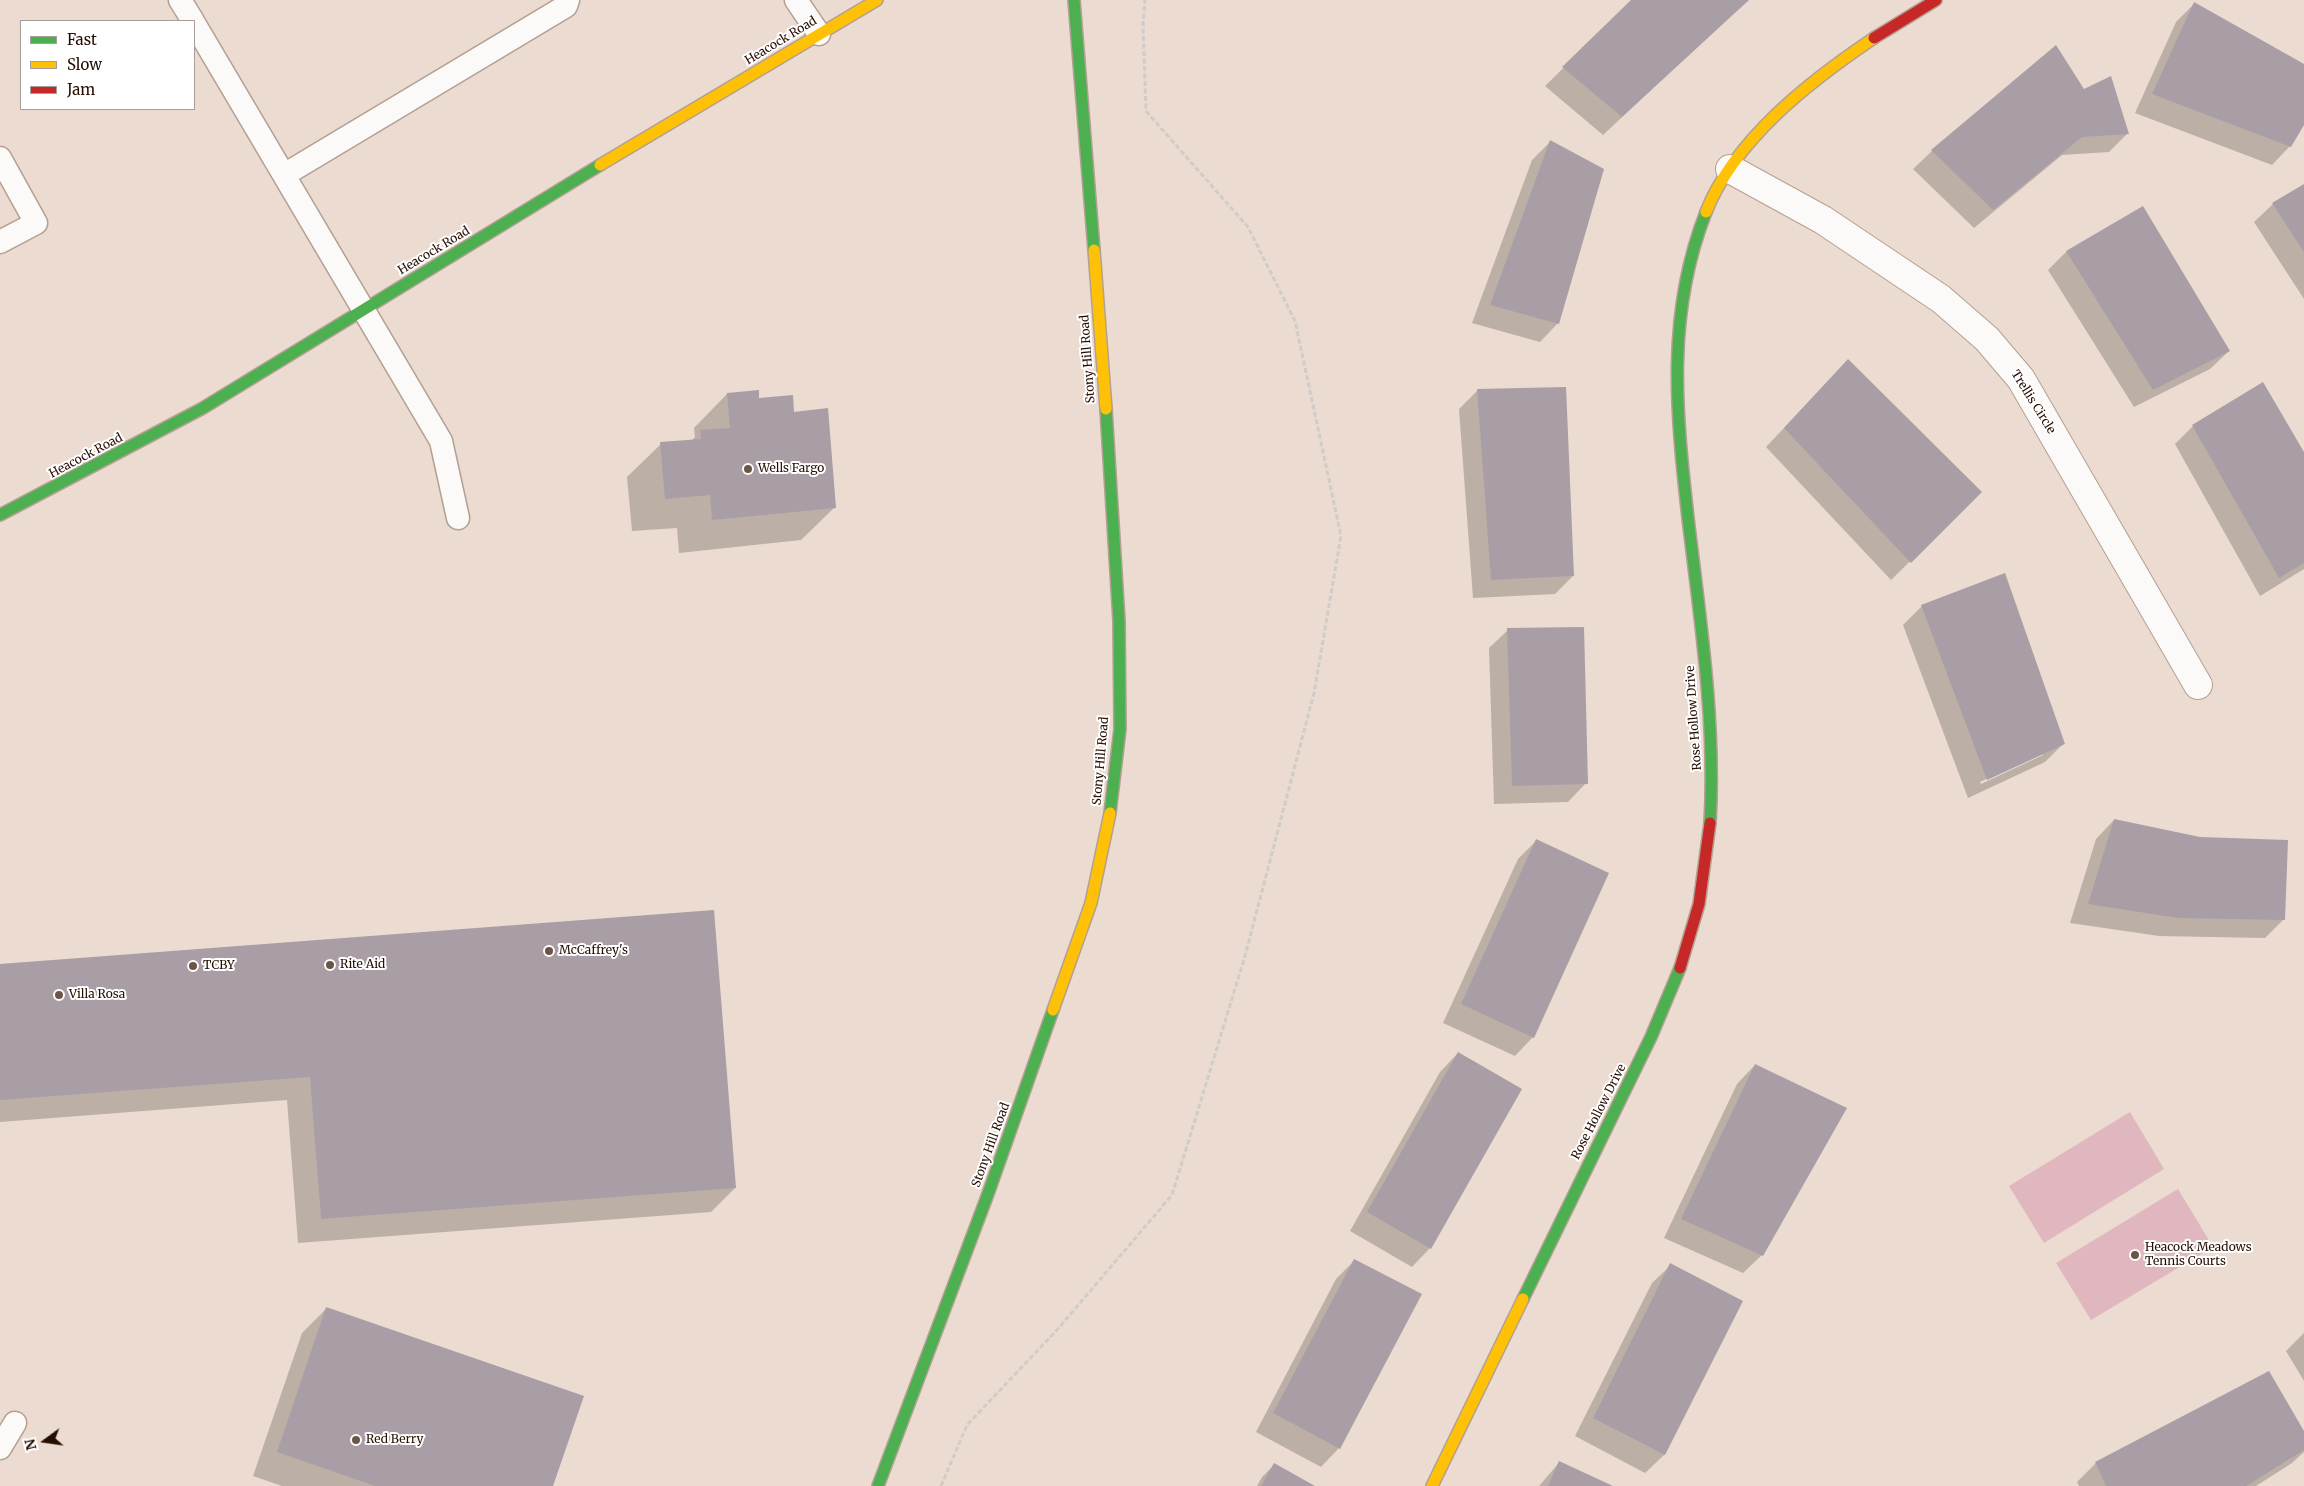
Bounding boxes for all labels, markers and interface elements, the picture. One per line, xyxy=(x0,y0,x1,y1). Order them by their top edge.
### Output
street label: Heacock Road xyxy=(743,14,819,68)
legend xyxy=(20,20,195,110)
text: Fast xyxy=(67,30,97,49)
text: Slow xyxy=(67,55,102,74)
text: Jam xyxy=(67,80,95,99)
street label: Heacock Road xyxy=(396,224,472,278)
street label: Stony Hill Road xyxy=(1078,314,1098,404)
street label: Trellis Circle xyxy=(2008,368,2058,436)
street label: Heacock Road xyxy=(47,431,125,481)
place label: Wells Fargo xyxy=(758,462,824,476)
marker: Wells Fargo xyxy=(742,463,754,475)
street label: Rose Hollow Drive xyxy=(1683,665,1705,771)
street label: Stony Hill Road xyxy=(1090,716,1112,806)
place label: McCaffrey's xyxy=(559,944,628,958)
marker: McCaffrey's xyxy=(543,945,555,957)
place label: Rite Aid xyxy=(340,958,385,972)
place label: TCBY xyxy=(203,959,235,973)
marker: Rite Aid xyxy=(324,959,336,971)
marker: TCBY xyxy=(187,960,199,972)
place label: Villa Rosa xyxy=(69,988,125,1002)
marker: Villa Rosa xyxy=(53,989,65,1001)
street label: Rose Hollow Drive xyxy=(1569,1062,1629,1162)
street label: Stony Hill Road xyxy=(969,1101,1013,1189)
place label: Heacock Meadows Tennis Courts xyxy=(2145,1241,2252,1269)
marker: Heacock Meadows Tennis Courts xyxy=(2129,1249,2141,1261)
north arrow xyxy=(20,1416,70,1466)
place label: Red Berry xyxy=(366,1433,423,1447)
marker: Red Berry xyxy=(350,1434,362,1446)
text: N xyxy=(20,1437,41,1452)

